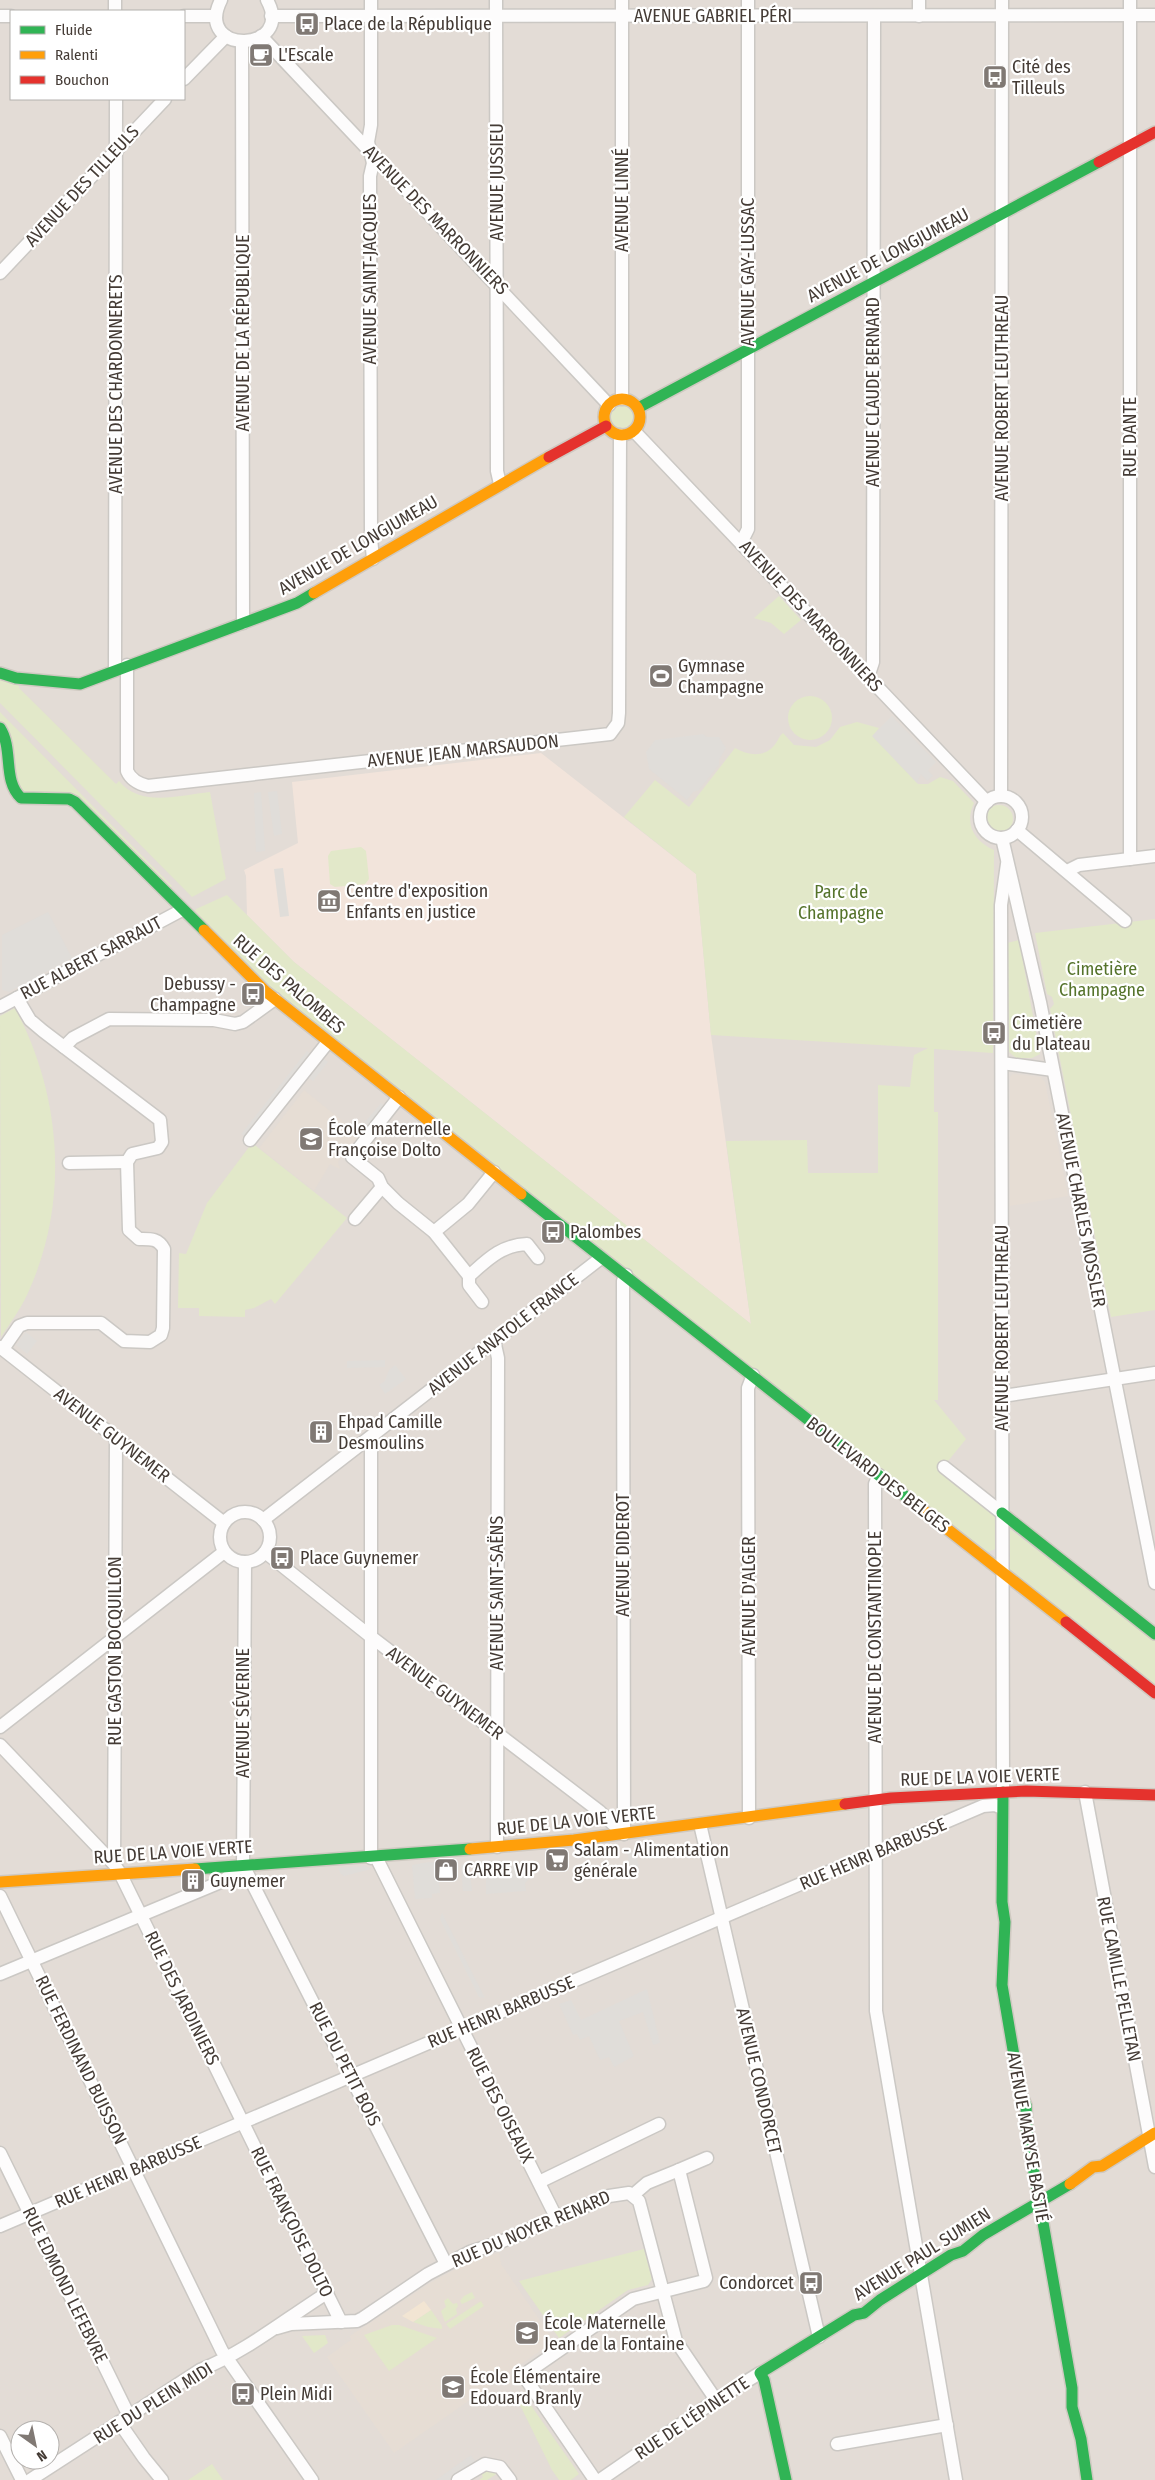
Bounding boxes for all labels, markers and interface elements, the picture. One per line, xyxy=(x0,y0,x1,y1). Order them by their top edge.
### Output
street label: AVENUE GABRIEL PÉRI xyxy=(634,4,792,27)
legend xyxy=(10,10,185,100)
bus stop icon: Place de la République xyxy=(294,11,320,37)
place label: Place de la République xyxy=(324,13,492,35)
text: Fluide xyxy=(55,21,92,39)
cafe icon: L'Escale xyxy=(248,42,274,68)
place label: L'Escale xyxy=(278,44,334,66)
text: Ralenti xyxy=(55,46,98,64)
place label: Cité des Tilleuls xyxy=(1012,56,1071,99)
bus stop icon: Cité des Tilleuls xyxy=(982,64,1008,90)
text: Bouchon xyxy=(55,71,109,89)
street label: AVENUE DES TILLEULS xyxy=(20,121,144,251)
street label: AVENUE JUSSIEU xyxy=(486,123,508,241)
street label: AVENUE DES MARRONNIERS xyxy=(359,141,513,299)
street label: AVENUE LINNÉ xyxy=(610,148,633,252)
street label: AVENUE SAINT-JACQUES xyxy=(359,193,381,364)
street label: AVENUE GAY-LUSSAC xyxy=(737,198,759,346)
street label: AVENUE DE LONGJUMEAU xyxy=(803,203,973,307)
street label: AVENUE DE LA RÉPUBLIQUE xyxy=(231,235,254,431)
street label: AVENUE DES CHARDONNERETS xyxy=(105,274,127,494)
street label: AVENUE ROBERT LEUTHREAU xyxy=(991,295,1013,501)
street label: AVENUE CLAUDE BERNARD xyxy=(862,297,884,487)
street label: RUE DANTE xyxy=(1119,397,1141,477)
street label: AVENUE DE LONGJUMEAU xyxy=(274,490,442,600)
street label: AVENUE DES MARRONNIERS xyxy=(735,536,887,697)
place label: Gymnase Champagne xyxy=(678,655,764,698)
sports icon: Gymnase Champagne xyxy=(648,663,674,689)
street label: AVENUE JEAN MARSAUDON xyxy=(366,730,560,772)
place label: Centre d'exposition Enfants en justice xyxy=(346,880,488,923)
park label: Parc de Champagne xyxy=(798,881,884,924)
museum icon: Centre d'exposition Enfants en justice xyxy=(316,888,342,914)
street label: RUE ALBERT SARRAUT xyxy=(17,911,166,1005)
street label: RUE DES PALOMBES xyxy=(229,930,349,1039)
park label: Cimetière Champagne xyxy=(1059,958,1145,1001)
place label: Debussy - Champagne xyxy=(150,973,236,1016)
bus stop icon: Debussy - Champagne xyxy=(240,981,266,1007)
place label: Cimetière du Plateau xyxy=(1012,1012,1091,1055)
bus stop icon: Cimetière du Plateau xyxy=(981,1020,1007,1046)
street label: AVENUE CHARLES MOSSLER xyxy=(1051,1111,1111,1309)
place label: École maternelle Françoise Dolto xyxy=(328,1117,451,1161)
school or university icon: École maternelle Françoise Dolto xyxy=(298,1126,324,1152)
bus stop icon: Palombes xyxy=(540,1219,566,1245)
place label: Palombes xyxy=(570,1221,642,1243)
street label: AVENUE ROBERT LEUTHREAU xyxy=(991,1225,1013,1431)
street label: AVENUE ANATOLE FRANCE xyxy=(423,1268,583,1400)
street label: AVENUE GUYNEMER xyxy=(50,1383,175,1487)
place label: Ehpad Camille Desmoulins xyxy=(338,1411,443,1454)
street label: BOULEVARD DES BELGES xyxy=(802,1412,954,1538)
building icon: Ehpad Camille Desmoulins xyxy=(308,1419,334,1445)
street label: AVENUE DIDEROT xyxy=(612,1492,634,1617)
street label: AVENUE SAINT-SAËNS xyxy=(486,1515,508,1670)
street label: AVENUE DE CONSTANTINOPLE xyxy=(864,1531,886,1743)
street label: AVENUE D'ALGER xyxy=(738,1536,760,1656)
bus stop icon: Place Guynemer xyxy=(269,1545,295,1571)
place label: Place Guynemer xyxy=(300,1547,419,1569)
street label: RUE GASTON BOCQUILLON xyxy=(104,1556,126,1746)
street label: AVENUE GUYNEMER xyxy=(382,1642,508,1744)
street label: AVENUE SÉVERINE xyxy=(231,1648,254,1778)
street label: RUE DE LA VOIE VERTE xyxy=(900,1763,1060,1791)
street label: RUE DE LA VOIE VERTE xyxy=(496,1802,656,1840)
street label: RUE HENRI BARBUSSE xyxy=(796,1813,950,1895)
street label: RUE DE LA VOIE VERTE xyxy=(93,1835,253,1869)
place label: Salam - Alimentation générale xyxy=(574,1839,729,1882)
supermarket icon: Salam - Alimentation générale xyxy=(544,1847,570,1873)
shop icon: CARRE VIP xyxy=(433,1857,459,1883)
place label: CARRE VIP xyxy=(464,1859,538,1881)
building icon: Guynemer xyxy=(180,1868,206,1894)
place label: Guynemer xyxy=(210,1870,286,1892)
street label: RUE CAMILLE PELLETAN xyxy=(1092,1895,1146,2063)
street label: RUE DES JARDINIERS xyxy=(140,1927,224,2069)
street label: RUE HENRI BARBUSSE xyxy=(424,1971,578,2053)
street label: RUE FERDINAND BUISSON xyxy=(31,1972,131,2148)
street label: RUE DU PETIT BOIS xyxy=(304,1998,386,2130)
street label: AVENUE CONDORCET xyxy=(731,2006,787,2157)
street label: RUE DES OISEAUX xyxy=(461,2044,539,2167)
street label: AVENUE MARYSE BASTIÉ xyxy=(1002,2050,1055,2224)
street label: RUE HENRI BARBUSSE xyxy=(51,2131,205,2213)
street label: RUE FRANÇOISE DOLTO xyxy=(246,2143,338,2301)
street label: RUE DU NOYER RENARD xyxy=(448,2186,614,2272)
street label: RUE EDMOND LEFEBVRE xyxy=(18,2203,112,2367)
street label: AVENUE PAUL SUMIEN xyxy=(849,2203,995,2305)
bus stop icon: Condorcet xyxy=(798,2270,824,2296)
place label: Condorcet xyxy=(719,2272,794,2294)
place label: École Maternelle Jean de la Fontaine xyxy=(544,2311,684,2355)
school or university icon: École Maternelle Jean de la Fontaine xyxy=(514,2320,540,2346)
street label: RUE DU PLEIN MIDI xyxy=(89,2357,217,2449)
place label: École Élémentaire Edouard Branly xyxy=(470,2365,601,2409)
street label: RUE DE L'ÉPINETTE xyxy=(630,2371,753,2464)
school or university icon: École Élémentaire Edouard Branly xyxy=(440,2374,466,2400)
bus stop icon: Plein Midi xyxy=(230,2381,256,2407)
place label: Plein Midi xyxy=(260,2383,333,2405)
north arrow xyxy=(10,2420,60,2470)
text: N xyxy=(34,2446,50,2465)

